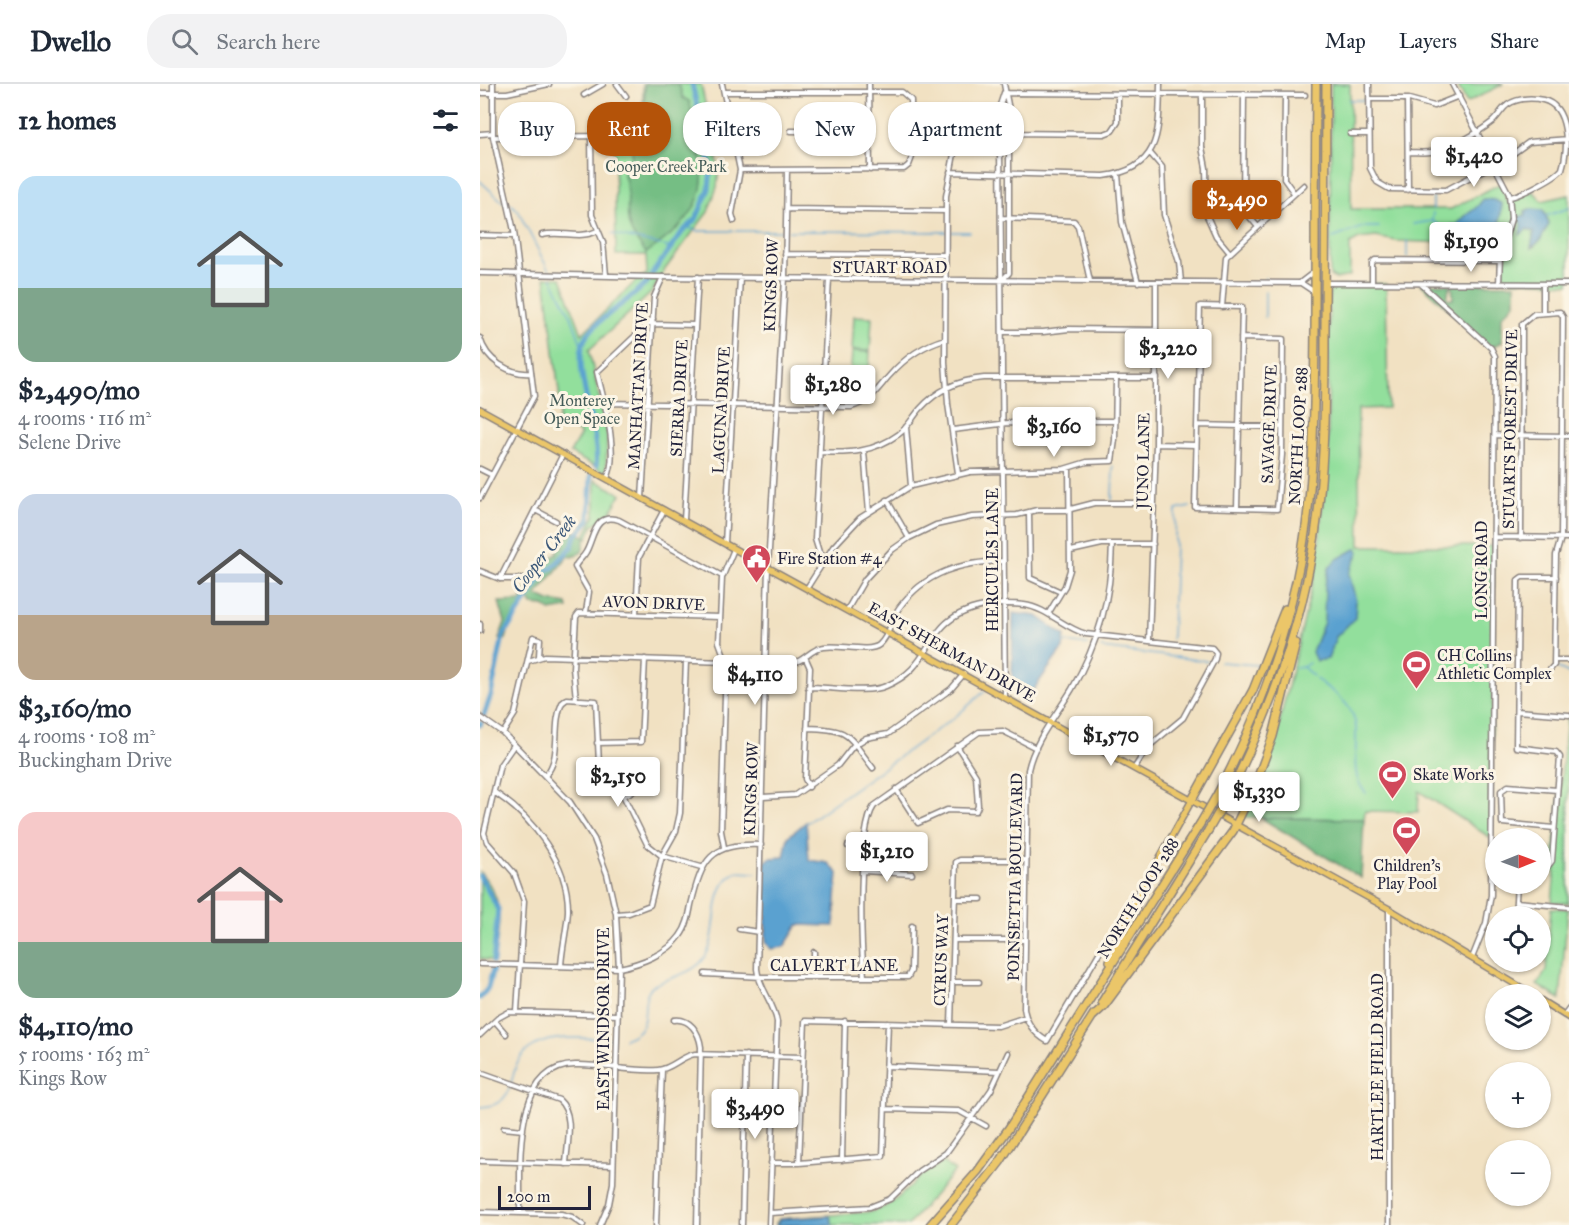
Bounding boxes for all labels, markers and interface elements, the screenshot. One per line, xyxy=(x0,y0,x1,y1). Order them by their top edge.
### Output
search box xyxy=(147,14,567,68)
text: Dwello xyxy=(30,24,111,59)
icon: search xyxy=(168,25,201,58)
text: Search here xyxy=(216,28,320,55)
text: Map xyxy=(1325,28,1366,54)
text: Layers xyxy=(1399,28,1457,54)
text: Share xyxy=(1490,28,1539,54)
chip: Buy xyxy=(498,102,575,156)
chip: Rent xyxy=(587,102,671,156)
chip: Filters xyxy=(683,102,782,156)
chip: New xyxy=(794,102,876,156)
chip: Apartment xyxy=(888,102,1024,156)
text: 12 homes xyxy=(18,104,116,136)
icon: filters xyxy=(429,104,462,137)
pin: $1,420 xyxy=(1425,137,1523,188)
text: $1,420 xyxy=(1445,144,1503,168)
park label: Cooper Creek Park xyxy=(605,157,727,176)
pin: $2,490 xyxy=(1188,180,1286,231)
text: $2,490 xyxy=(1206,187,1268,211)
icon: home xyxy=(186,215,294,323)
pin: $1,190 xyxy=(1422,222,1520,273)
text: $1,190 xyxy=(1443,229,1499,253)
street label: KINGS ROW xyxy=(760,237,782,332)
street label: STUART ROAD xyxy=(833,258,947,277)
street label: MANHATTAN DRIVE xyxy=(624,302,652,470)
pin: $2,220 xyxy=(1119,329,1217,380)
street label: STUARTS FOREST DRIVE xyxy=(1499,329,1521,529)
text: $2,220 xyxy=(1139,336,1197,360)
street label: SIERRA DRIVE xyxy=(666,339,692,457)
street label: LAGUNA DRIVE xyxy=(708,346,734,474)
street label: SAVAGE DRIVE xyxy=(1257,364,1281,484)
pin: $1,280 xyxy=(784,365,882,416)
street label: NORTH LOOP 288 xyxy=(1285,366,1311,506)
text: $1,280 xyxy=(804,372,862,396)
text: $2,490/mo xyxy=(18,374,140,406)
park label: Monterey Open Space xyxy=(544,391,621,428)
text: 4 rooms · 116 m² xyxy=(18,406,151,430)
pin: $3,160 xyxy=(1005,407,1103,458)
street label: JUNO LANE xyxy=(1133,413,1154,511)
text: $3,160 xyxy=(1027,414,1081,438)
text: Selene Drive xyxy=(18,430,121,454)
street label: HERCULES LANE xyxy=(983,488,1002,632)
water label: Cooper Creek xyxy=(507,511,582,598)
street label: LONG ROAD xyxy=(1472,521,1491,619)
icon: home xyxy=(186,533,294,641)
public building icon: Fire Station #4 xyxy=(740,542,772,584)
place label: Fire Station #4 xyxy=(777,549,883,568)
street label: AVON DRIVE xyxy=(601,592,706,614)
street label: EAST SHERMAN DRIVE xyxy=(865,598,1039,706)
place label: CH Collins Athletic Complex xyxy=(1436,646,1552,683)
sports icon: CH Collins Athletic Complex xyxy=(1400,648,1432,690)
pin: $4,110 xyxy=(706,655,804,706)
text: $4,110 xyxy=(727,662,783,686)
text: $3,160/mo xyxy=(18,692,131,724)
pin: $1,570 xyxy=(1062,716,1160,767)
text: $1,570 xyxy=(1083,723,1139,747)
text: 4 rooms · 108 m² xyxy=(18,724,155,748)
street label: KINGS ROW xyxy=(740,741,762,836)
text: Buckingham Drive xyxy=(18,748,172,772)
pin: $2,150 xyxy=(569,757,667,808)
sports icon: Skate Works xyxy=(1376,758,1408,800)
text: $2,150 xyxy=(590,764,646,788)
place label: Skate Works xyxy=(1413,765,1494,784)
pin: $1,330 xyxy=(1210,772,1308,823)
street label: POINSETTIA BOULEVARD xyxy=(1004,773,1026,981)
text: $1,330 xyxy=(1233,779,1285,803)
sports icon: Children's Play Pool xyxy=(1391,814,1423,856)
north arrow xyxy=(1485,828,1551,894)
map controls xyxy=(1485,828,1551,1206)
pin: $1,210 xyxy=(838,832,936,883)
street label: NORTH LOOP 288 xyxy=(1093,834,1183,962)
text: $1,210 xyxy=(860,839,914,863)
icon: home xyxy=(186,851,294,959)
place label: Children's Play Pool xyxy=(1373,856,1441,893)
button: locate xyxy=(1485,906,1551,972)
street label: CYRUS WAY xyxy=(930,913,952,1006)
street label: EAST WINDSOR DRIVE xyxy=(594,927,613,1111)
street label: CALVERT LANE xyxy=(770,956,898,975)
street label: HARTLEE FIELD ROAD xyxy=(1368,973,1387,1161)
button: layers xyxy=(1485,984,1551,1050)
text: $4,110/mo xyxy=(18,1010,133,1042)
text: 5 rooms · 163 m² xyxy=(18,1042,150,1066)
button: + xyxy=(1485,1062,1551,1128)
text: Kings Row xyxy=(18,1066,107,1090)
pin: $3,490 xyxy=(706,1089,804,1140)
text: $3,490 xyxy=(725,1096,785,1120)
button: − xyxy=(1485,1140,1551,1206)
scale bar xyxy=(498,1183,591,1210)
text: 200 m xyxy=(507,1187,550,1206)

